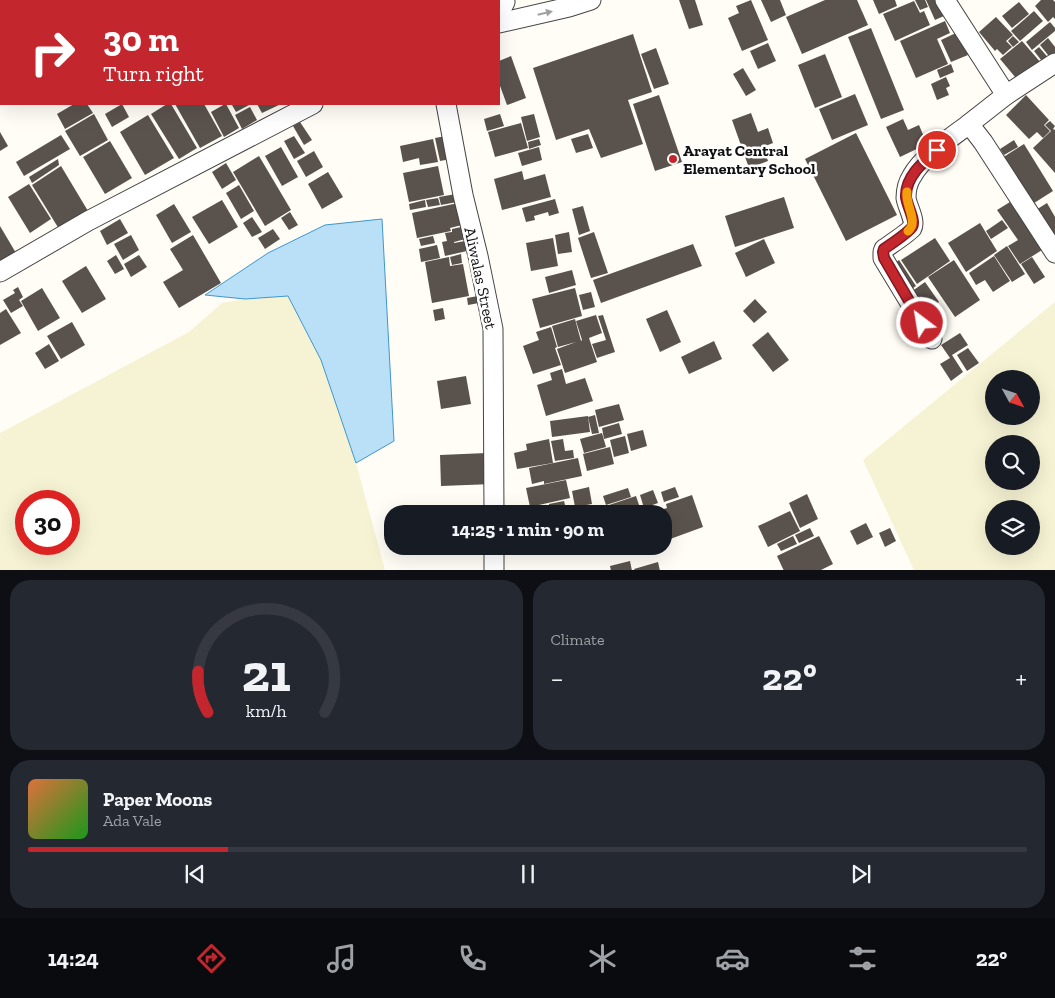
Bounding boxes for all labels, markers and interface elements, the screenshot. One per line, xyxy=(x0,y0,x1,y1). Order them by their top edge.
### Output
one-way arrow xyxy=(538,9,553,17)
text: 30 m xyxy=(103,18,179,60)
icon: right xyxy=(20,20,85,85)
text: Turn right xyxy=(103,60,204,87)
pin xyxy=(916,129,958,171)
icon: arrive xyxy=(923,136,951,164)
place label: Arayat Central Elementary School xyxy=(683,141,816,178)
marker: Arayat Central Elementary School xyxy=(667,153,679,165)
street label: Aliwalas Street xyxy=(460,225,501,331)
position arrow xyxy=(895,296,947,348)
north arrow xyxy=(985,370,1040,425)
map controls xyxy=(985,370,1040,555)
button: search xyxy=(985,435,1040,490)
speed limit sign: 30 xyxy=(15,490,80,555)
button: layers xyxy=(985,500,1040,555)
text: 14:25 · 1 min · 90 m xyxy=(452,518,604,541)
text: Climate xyxy=(551,630,605,649)
text: 21 xyxy=(242,642,291,704)
text: 22° xyxy=(762,654,817,700)
text: − xyxy=(551,662,564,695)
text: + xyxy=(1015,662,1027,695)
text: km/h xyxy=(246,700,287,722)
text: Paper Moons xyxy=(103,788,212,811)
text: Ada Vale xyxy=(103,811,162,830)
icon: previous xyxy=(181,860,209,888)
icon: pause xyxy=(514,860,542,888)
icon: next xyxy=(847,860,875,888)
icon: directions xyxy=(194,941,229,976)
icon: music xyxy=(324,941,359,976)
icon: phone xyxy=(455,941,490,976)
icon: climate xyxy=(585,941,620,976)
icon: car xyxy=(715,941,750,976)
icon: filters xyxy=(845,941,880,976)
text: 14:24 xyxy=(48,945,99,972)
text: 22° xyxy=(976,945,1007,972)

